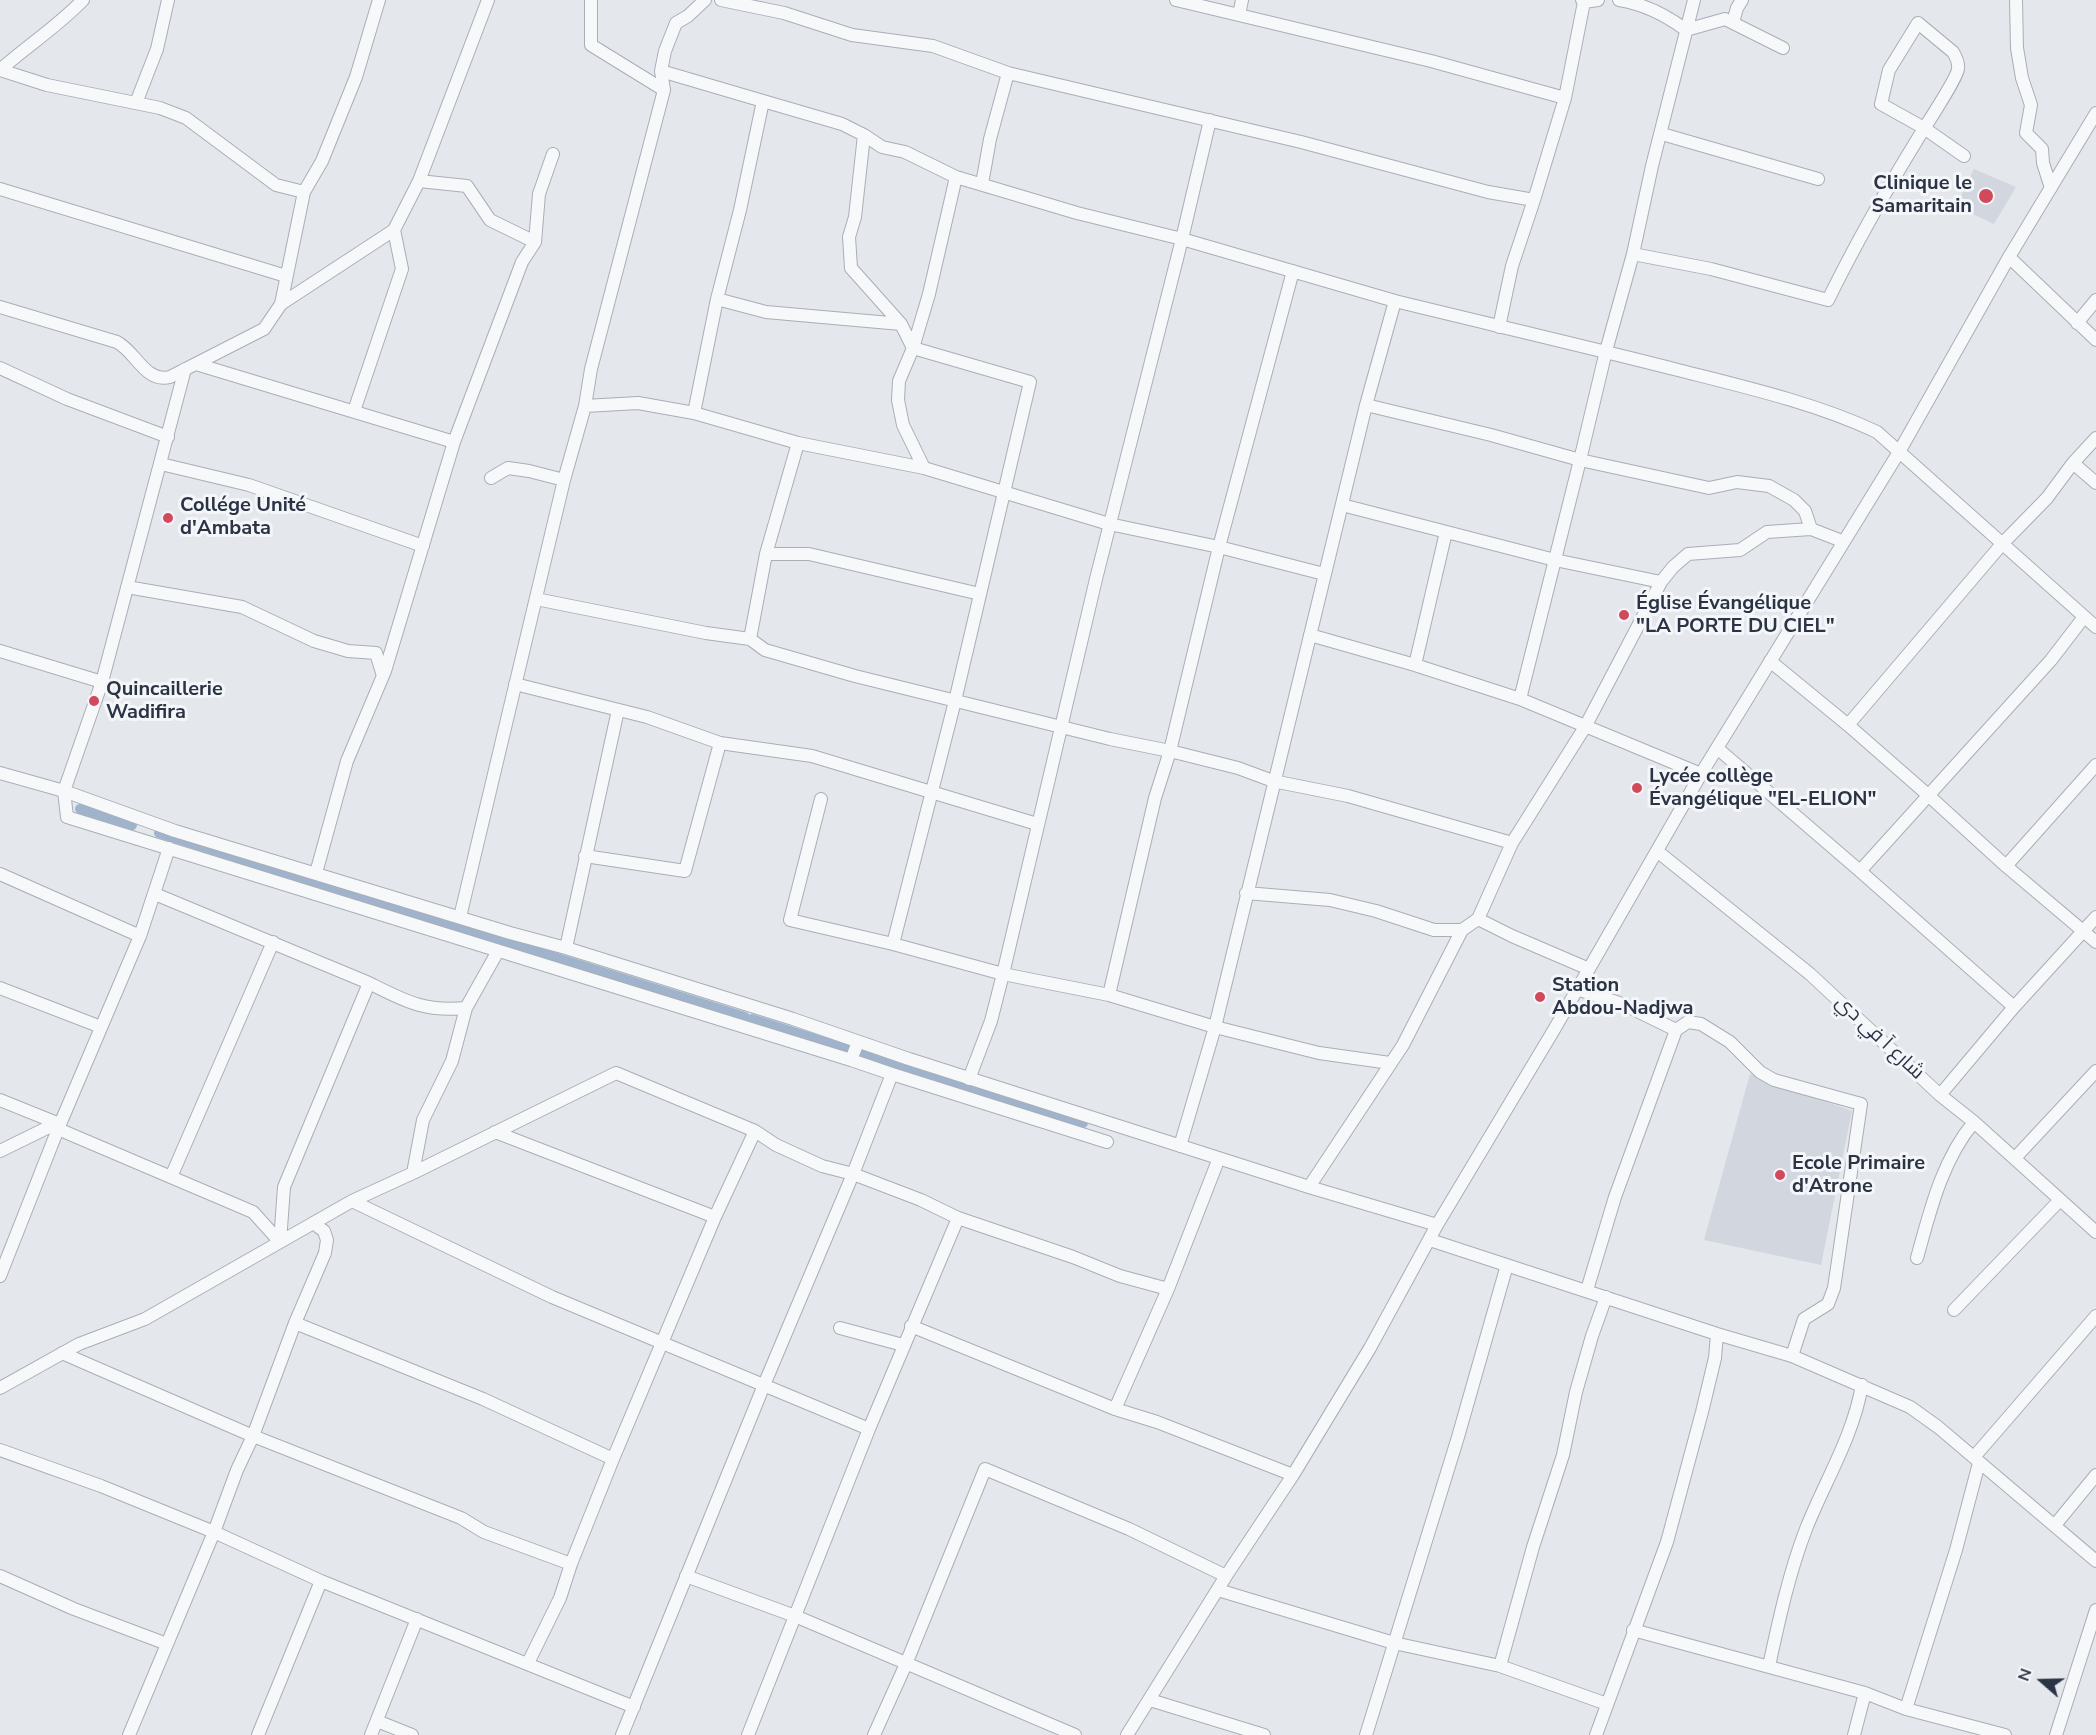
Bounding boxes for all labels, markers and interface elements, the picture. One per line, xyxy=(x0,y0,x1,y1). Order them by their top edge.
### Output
place label: Clinique le Samaritain xyxy=(1872,172,1972,219)
marker: Clinique le Samaritain xyxy=(1977,187,1995,205)
place label: Collége Unité d'Ambata xyxy=(180,494,306,541)
marker: Collége Unité d'Ambata xyxy=(161,511,175,525)
place label: Église Évangélique "LA PORTE DU CIEL" xyxy=(1636,592,1835,639)
marker: Église Évangélique "LA PORTE DU CIEL" xyxy=(1617,608,1631,622)
place label: Quincaillerie Wadifira xyxy=(106,678,223,725)
marker: Quincaillerie Wadifira xyxy=(87,694,101,708)
place label: Lycée collège Évangélique "EL-ELION" xyxy=(1649,765,1876,812)
marker: Lycée collège Évangélique "EL-ELION" xyxy=(1630,781,1644,795)
place label: Station Abdou-Nadjwa xyxy=(1552,974,1694,1021)
marker: Station Abdou-Nadjwa xyxy=(1533,990,1547,1004)
street label: شارع آ في دي xyxy=(1830,991,1928,1085)
place label: Ecole Primaire d'Atrone xyxy=(1792,1152,1925,1199)
marker: Ecole Primaire d'Atrone xyxy=(1773,1168,1787,1182)
north arrow xyxy=(2012,1651,2072,1711)
text: N xyxy=(2013,1665,2037,1684)

